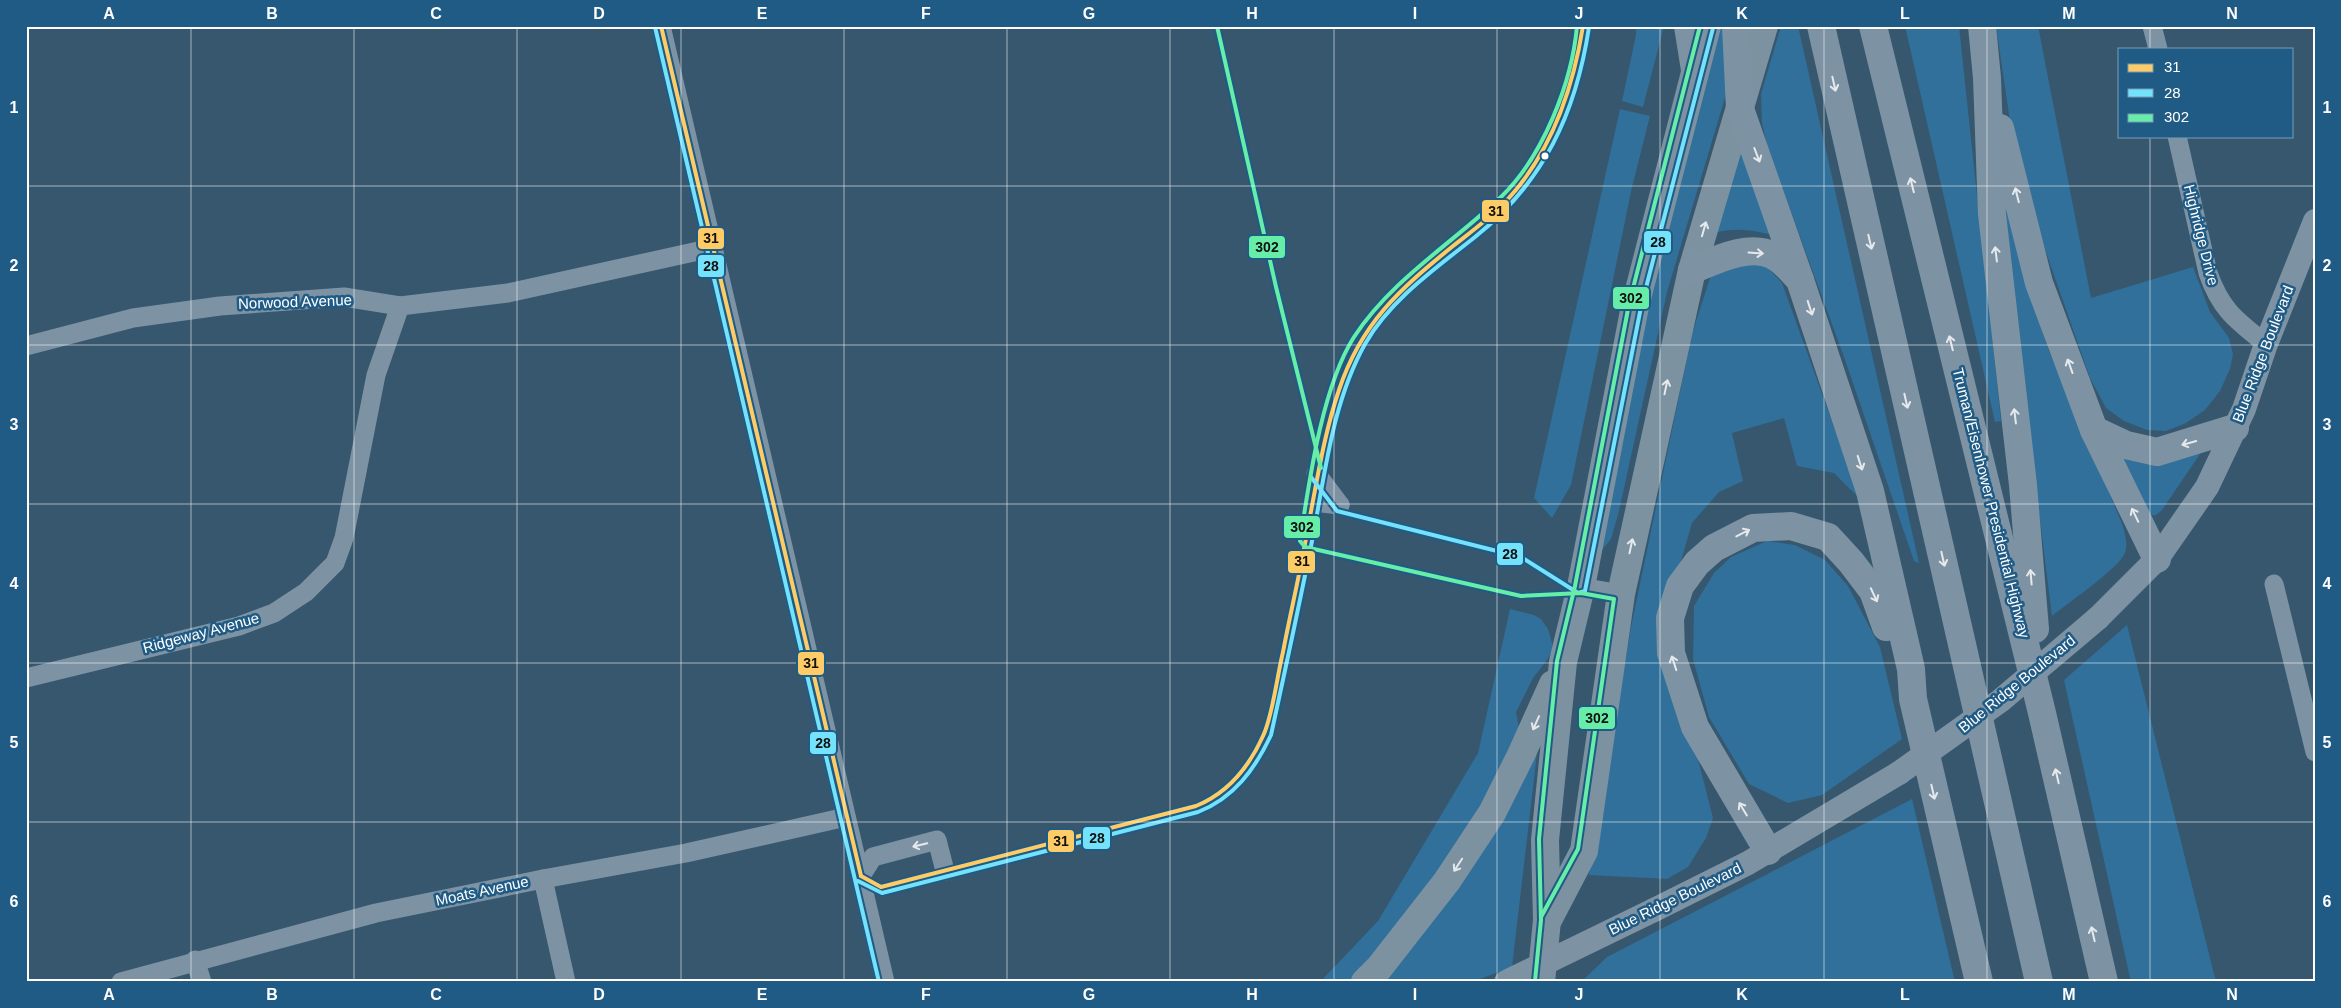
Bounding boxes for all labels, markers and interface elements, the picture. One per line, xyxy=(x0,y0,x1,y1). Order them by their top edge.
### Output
text: A xyxy=(103,5,115,22)
text: B xyxy=(266,5,278,22)
text: C xyxy=(430,5,442,22)
text: D xyxy=(593,5,605,22)
text: E xyxy=(757,5,768,22)
text: F xyxy=(921,5,931,22)
text: G xyxy=(1083,5,1095,22)
text: H xyxy=(1246,5,1258,22)
text: I xyxy=(1413,5,1417,22)
text: J xyxy=(1575,5,1583,22)
text: K xyxy=(1736,5,1748,22)
text: L xyxy=(1900,5,1910,22)
text: M xyxy=(2062,5,2076,22)
text: N xyxy=(2226,5,2238,22)
legend xyxy=(2118,48,2294,138)
text: 31 xyxy=(2164,58,2181,75)
one-way arrow xyxy=(1830,75,1839,91)
text: 28 xyxy=(2164,84,2181,101)
text: 1 xyxy=(10,99,19,116)
text: 1 xyxy=(2323,99,2332,116)
text: 302 xyxy=(2164,108,2189,125)
one-way arrow xyxy=(1753,147,1762,162)
unlabelled marker xyxy=(1540,151,1550,161)
one-way arrow xyxy=(1907,178,1916,194)
street label: Highridge Drive xyxy=(2181,183,2222,287)
one-way arrow xyxy=(2012,187,2021,203)
line badge: 31 xyxy=(1481,199,1510,223)
text: 31 xyxy=(1488,203,1504,219)
one-way arrow xyxy=(1700,222,1710,238)
line badge: 31 xyxy=(697,227,725,250)
text: 31 xyxy=(703,230,719,246)
line badge: 28 xyxy=(1643,230,1672,254)
text: 28 xyxy=(1650,234,1666,250)
one-way arrow xyxy=(1866,234,1875,250)
line badge: 302 xyxy=(1248,235,1286,259)
text: 302 xyxy=(1255,239,1279,255)
one-way arrow xyxy=(1991,247,2001,263)
one-way arrow xyxy=(1747,249,1763,258)
line badge: 28 xyxy=(697,254,725,278)
text: 2 xyxy=(10,257,19,274)
text: 2 xyxy=(2323,257,2332,274)
text: 28 xyxy=(703,258,719,274)
street label: Blue Ridge Boulevard xyxy=(2229,283,2296,425)
line badge: 302 xyxy=(1612,286,1650,310)
text: 302 xyxy=(1619,290,1643,306)
street label: Norwood Avenue xyxy=(238,291,352,312)
one-way arrow xyxy=(1806,300,1815,316)
one-way arrow xyxy=(1946,335,1955,351)
one-way arrow xyxy=(2065,359,2075,374)
street label: Truman/Eisenhower Presidential Highway xyxy=(1950,366,2033,640)
one-way arrow xyxy=(1662,380,1672,396)
one-way arrow xyxy=(1902,392,1912,408)
one-way arrow xyxy=(2010,408,2020,424)
text: 3 xyxy=(10,416,19,433)
text: 3 xyxy=(2323,416,2332,433)
one-way arrow xyxy=(2181,438,2197,448)
one-way arrow xyxy=(1856,455,1866,471)
one-way arrow xyxy=(2130,508,2140,523)
line badge: 302 xyxy=(1283,515,1321,539)
text: 302 xyxy=(1290,519,1314,535)
one-way arrow xyxy=(1735,528,1750,537)
one-way arrow xyxy=(1627,538,1636,554)
line badge: 28 xyxy=(1496,542,1524,566)
text: 28 xyxy=(1502,546,1518,562)
line badge: 31 xyxy=(1287,550,1316,574)
one-way arrow xyxy=(1939,550,1948,566)
text: 31 xyxy=(1294,553,1310,569)
one-way arrow xyxy=(2026,570,2036,586)
text: 4 xyxy=(10,575,19,592)
text: 4 xyxy=(2323,575,2332,592)
one-way arrow xyxy=(1869,587,1879,602)
street label: Ridgeway Avenue xyxy=(141,609,261,656)
street label: Blue Ridge Boulevard xyxy=(1955,631,2078,736)
line badge: 31 xyxy=(797,651,825,676)
text: 31 xyxy=(803,655,819,671)
one-way arrow xyxy=(1669,655,1679,671)
line badge: 302 xyxy=(1578,706,1616,730)
text: 302 xyxy=(1585,710,1609,726)
one-way arrow xyxy=(1531,715,1540,730)
line badge: 28 xyxy=(809,731,837,755)
text: 5 xyxy=(10,734,19,751)
text: 5 xyxy=(2323,734,2332,751)
text: 28 xyxy=(815,735,831,751)
one-way arrow xyxy=(2052,768,2061,784)
one-way arrow xyxy=(1929,783,1939,799)
one-way arrow xyxy=(1738,802,1748,816)
line badge: 28 xyxy=(1082,826,1111,850)
line badge: 31 xyxy=(1047,829,1075,853)
text: 28 xyxy=(1089,830,1105,846)
text: 31 xyxy=(1053,833,1069,849)
one-way arrow xyxy=(913,840,929,850)
one-way arrow xyxy=(1452,857,1462,871)
street label: Blue Ridge Boulevard xyxy=(1606,859,1744,938)
street label: Moats Avenue xyxy=(434,872,530,909)
text: 6 xyxy=(10,893,19,910)
text: 6 xyxy=(2323,893,2332,910)
one-way arrow xyxy=(2088,927,2097,943)
text: A xyxy=(103,986,115,1003)
text: B xyxy=(266,986,278,1003)
text: C xyxy=(430,986,442,1003)
text: D xyxy=(593,986,605,1003)
text: E xyxy=(757,986,768,1003)
text: F xyxy=(921,986,931,1003)
text: G xyxy=(1083,986,1095,1003)
text: H xyxy=(1246,986,1258,1003)
text: I xyxy=(1413,986,1417,1003)
text: J xyxy=(1575,986,1583,1003)
text: K xyxy=(1736,986,1748,1003)
text: L xyxy=(1900,986,1910,1003)
text: M xyxy=(2062,986,2076,1003)
text: N xyxy=(2226,986,2238,1003)

